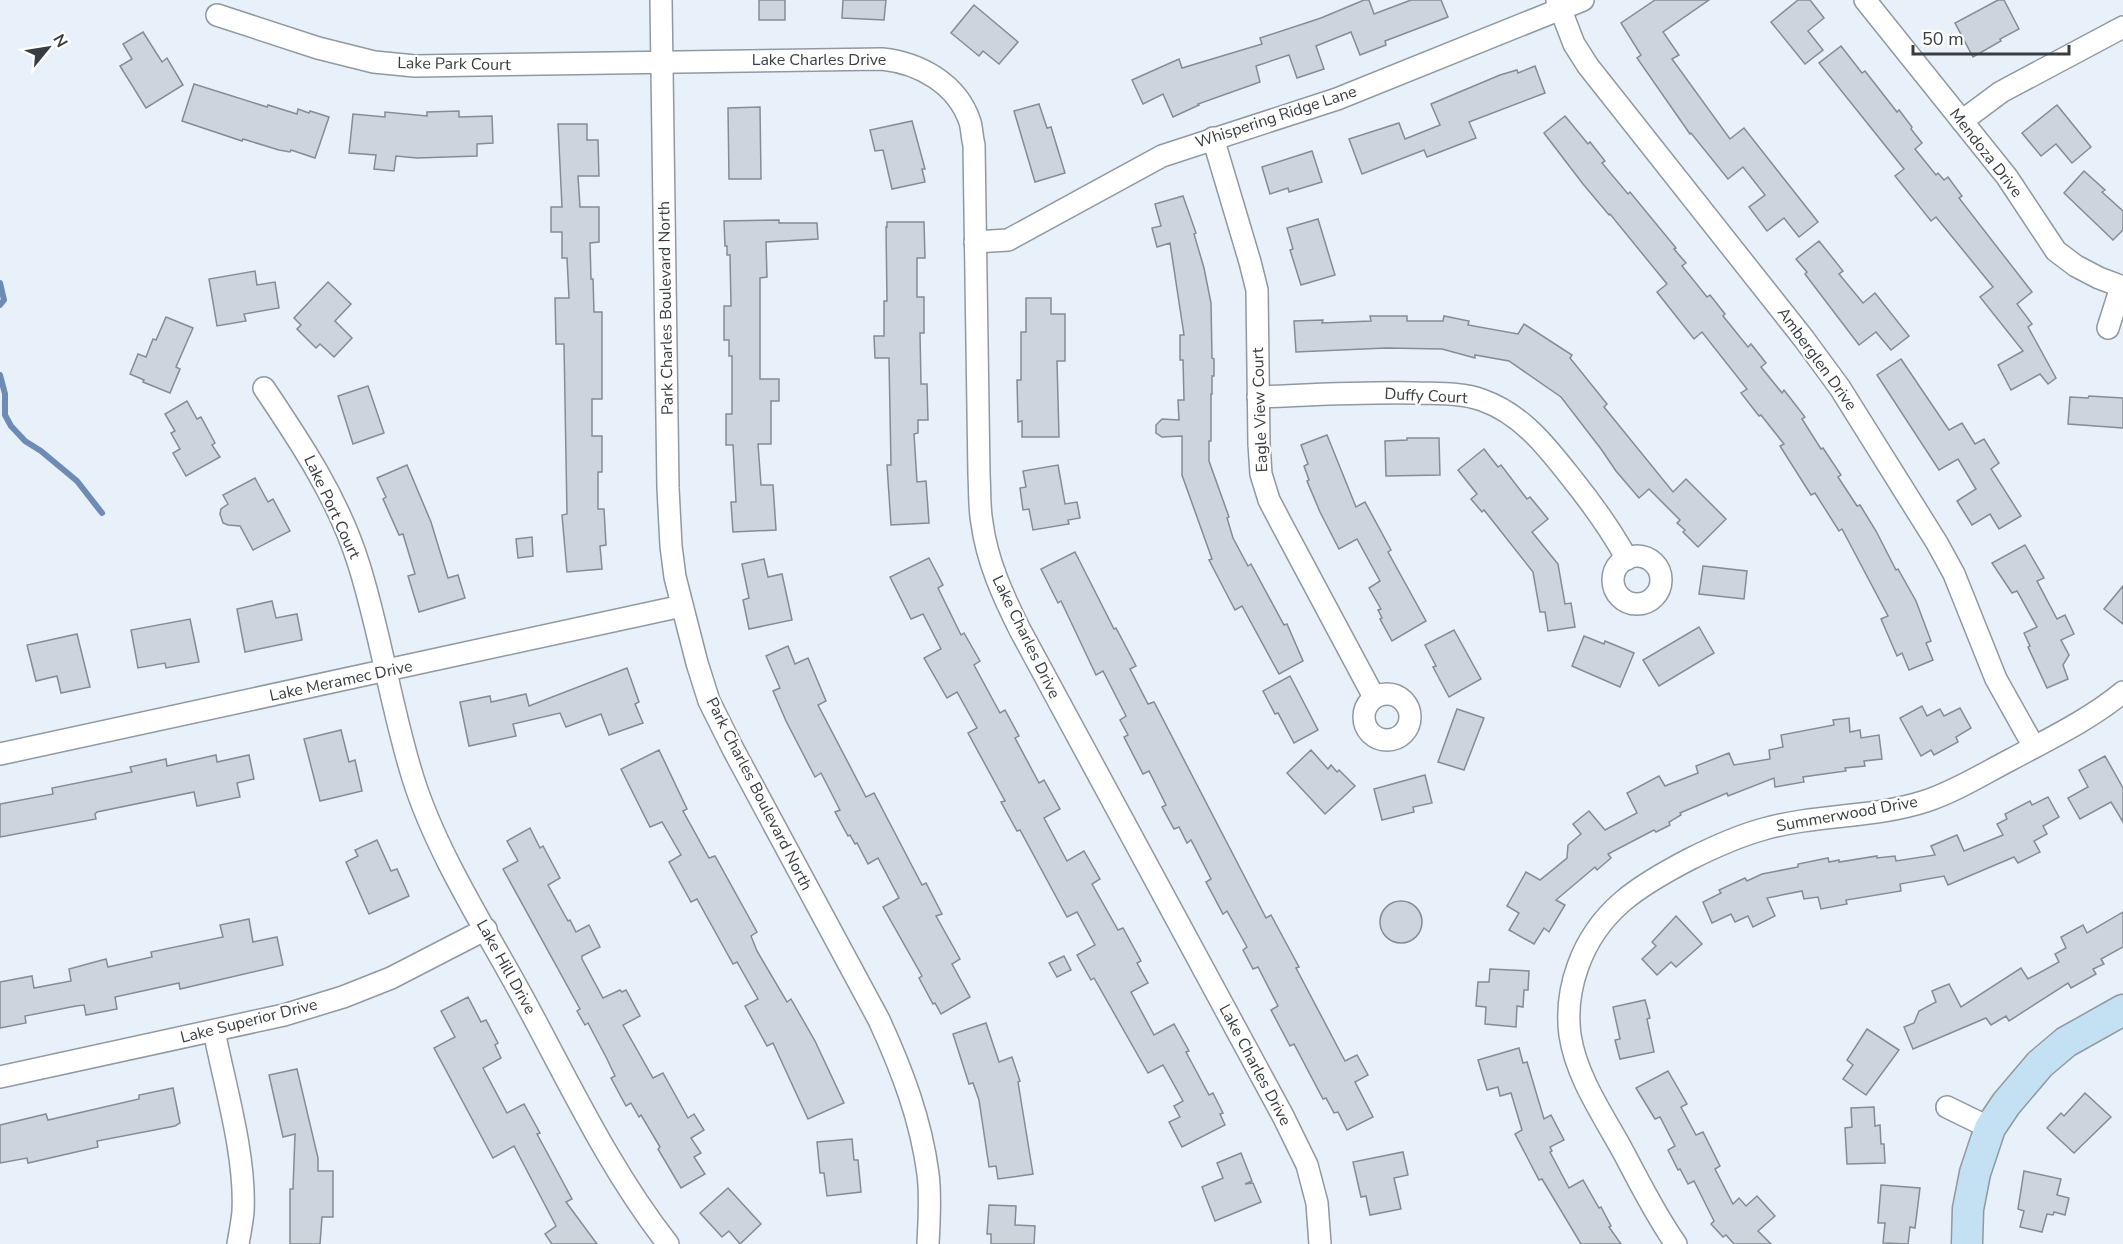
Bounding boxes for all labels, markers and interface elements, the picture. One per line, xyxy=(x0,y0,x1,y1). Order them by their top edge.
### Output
north arrow xyxy=(18,18,78,78)
scale bar xyxy=(1913,18,2069,56)
text: 50 m xyxy=(1922,27,1964,51)
text: N xyxy=(48,30,73,52)
street label: Lake Charles Drive xyxy=(752,49,886,71)
street label: Lake Park Court xyxy=(397,52,511,76)
street label: Whispering Ridge Lane xyxy=(1192,81,1360,153)
street label: Mendoza Drive xyxy=(1944,104,2028,202)
street label: Park Charles Boulevard North xyxy=(653,201,679,415)
street label: Amberglen Drive xyxy=(1772,303,1862,415)
street label: Eagle View Court xyxy=(1247,347,1273,473)
street label: Duffy Court xyxy=(1384,383,1469,409)
street label: Lake Port Court xyxy=(298,452,366,563)
street label: Lake Charles Drive xyxy=(987,572,1065,702)
street label: Lake Meramec Drive xyxy=(268,655,414,707)
street label: Park Charles Boulevard North xyxy=(701,694,817,894)
street label: Summerwood Drive xyxy=(1774,791,1920,837)
street label: Lake Hill Drive xyxy=(471,916,541,1018)
street label: Lake Superior Drive xyxy=(178,993,320,1049)
street label: Lake Charles Drive xyxy=(1214,1000,1296,1130)

